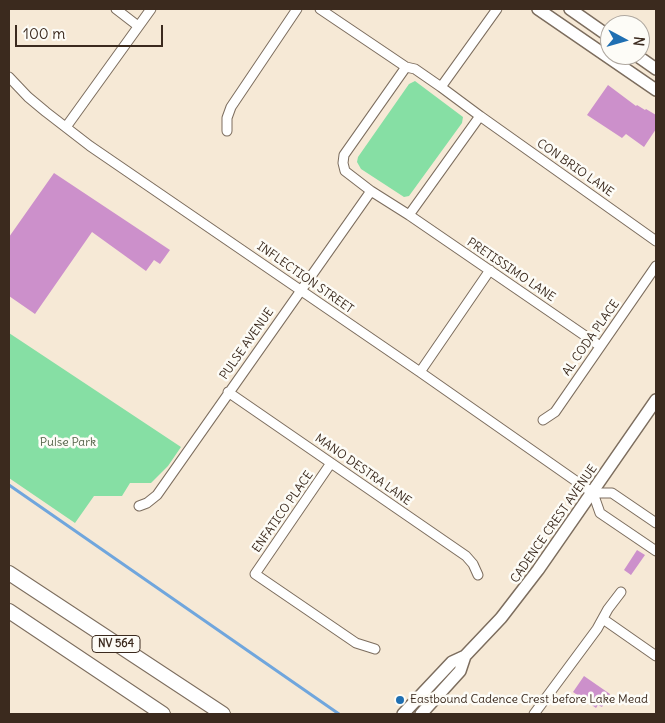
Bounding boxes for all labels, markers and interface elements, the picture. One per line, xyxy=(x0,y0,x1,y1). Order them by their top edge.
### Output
scale bar xyxy=(18,15,165,47)
north arrow xyxy=(600,15,650,65)
text: 100 m xyxy=(23,24,65,43)
text: N xyxy=(629,36,648,47)
street label: CON BRIO LANE xyxy=(534,136,616,200)
street label: PRETISSIMO LANE xyxy=(464,235,558,305)
street label: INFLECTION STREET xyxy=(254,239,356,317)
street label: AL CODA PLACE xyxy=(559,297,623,379)
street label: PULSE AVENUE xyxy=(217,305,277,383)
street label: MANO DESTRA LANE xyxy=(312,431,414,509)
park label: Pulse Park xyxy=(40,436,96,450)
street label: CADENCE CREST AVENUE xyxy=(508,462,600,586)
street label: ENFATICO PLACE xyxy=(250,468,316,556)
road number: NV 564 xyxy=(92,636,140,652)
place label: Eastbound Cadence Crest before Lake Mead xyxy=(410,693,648,707)
marker: Eastbound Cadence Crest before Lake Mead xyxy=(394,694,406,706)

